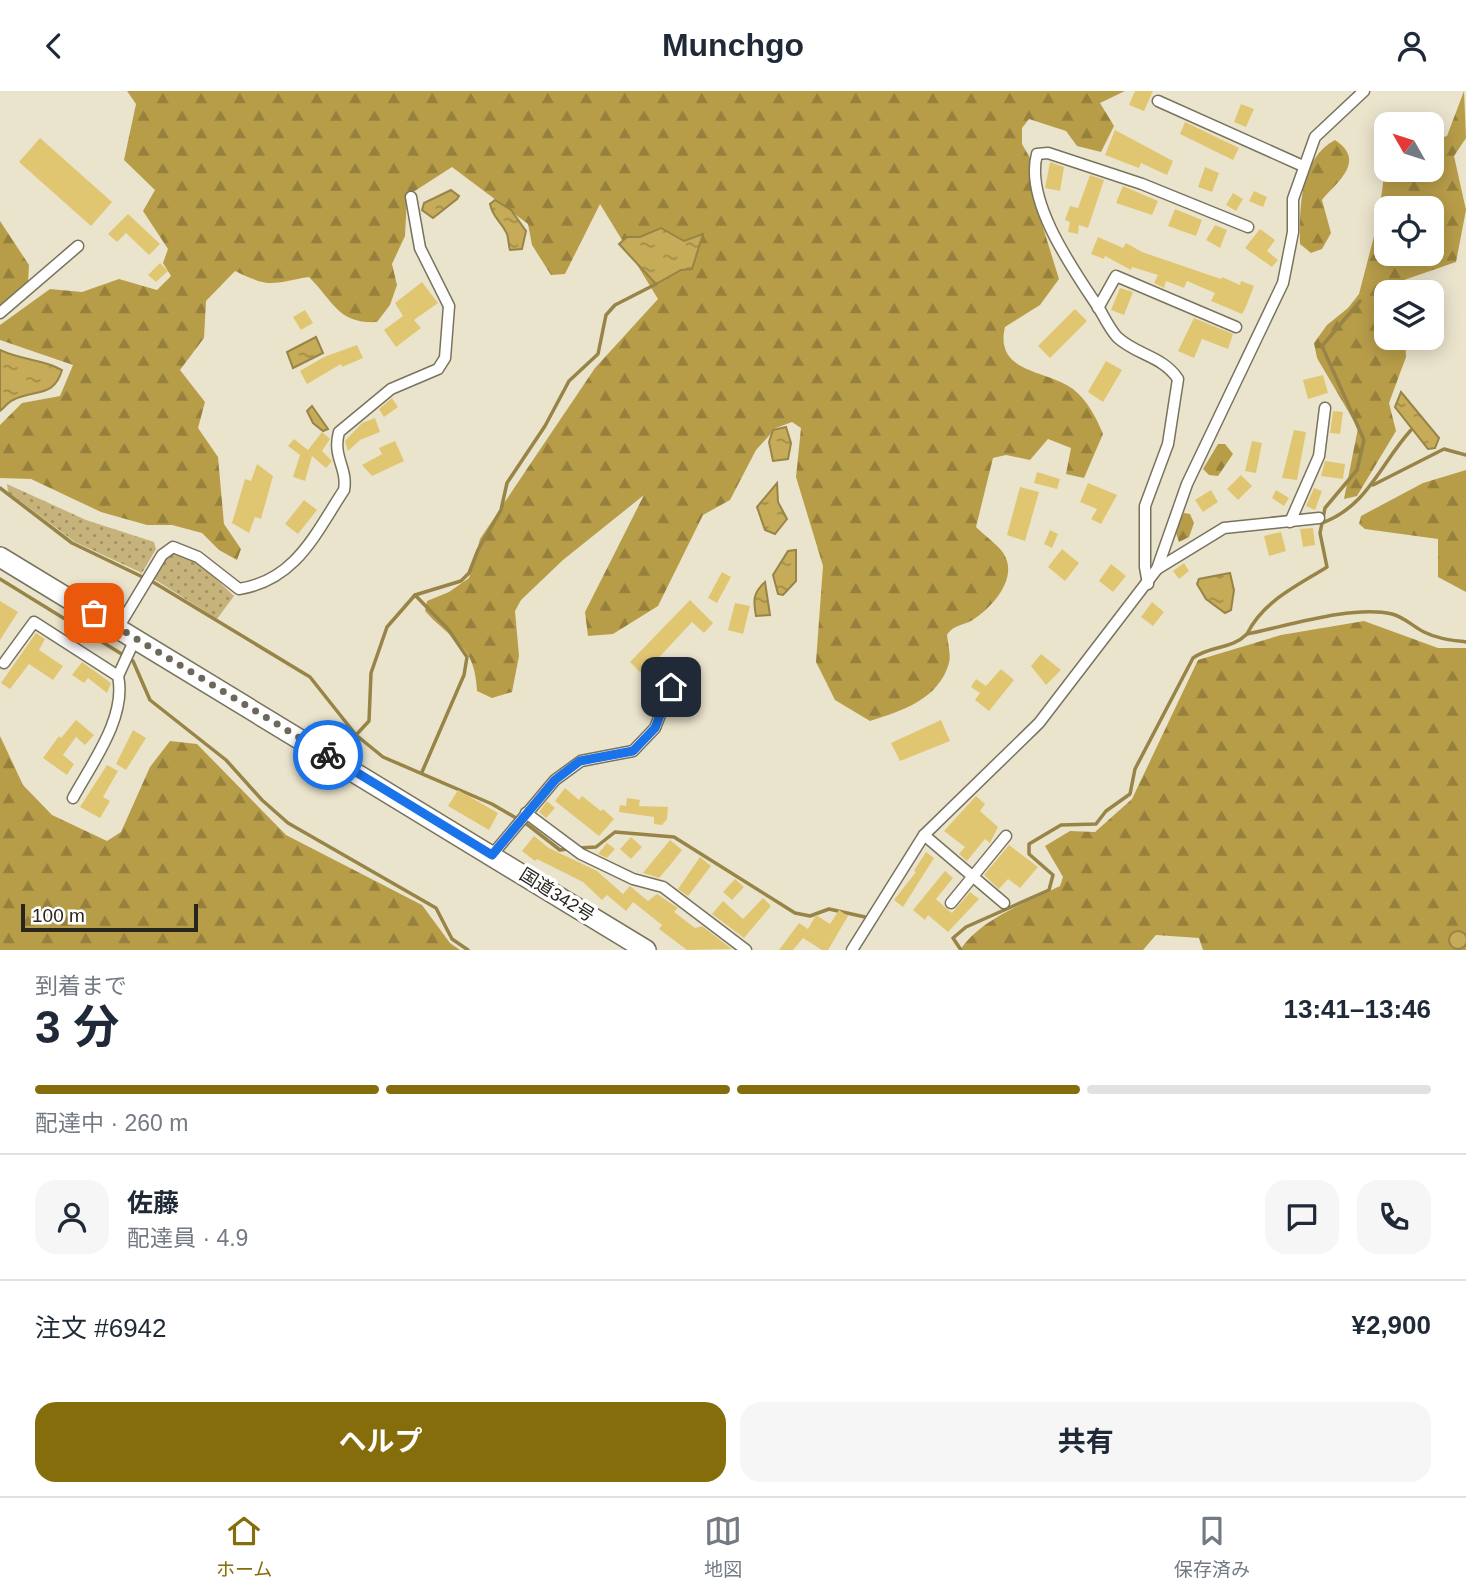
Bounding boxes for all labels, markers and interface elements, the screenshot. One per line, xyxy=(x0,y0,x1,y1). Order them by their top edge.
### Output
icon: back xyxy=(35,27,73,65)
text: Munchgo xyxy=(662,27,804,63)
icon: person xyxy=(1393,27,1431,65)
north arrow xyxy=(1374,112,1444,182)
map controls xyxy=(1374,112,1444,350)
button: locate xyxy=(1374,196,1444,266)
button: layers xyxy=(1374,280,1444,350)
pin xyxy=(64,583,124,643)
icon: bag xyxy=(75,594,113,632)
pin xyxy=(641,657,701,717)
icon: home xyxy=(652,668,690,706)
courier xyxy=(293,720,363,790)
icon: bike xyxy=(309,736,347,774)
street label: 国道342号 xyxy=(516,864,598,926)
scale bar xyxy=(21,901,198,933)
text: 100 m xyxy=(32,905,85,926)
text: 到着まで xyxy=(35,973,127,999)
text: 13:41–13:46 xyxy=(1284,994,1431,1024)
text: 3 分 xyxy=(35,1001,119,1053)
text: 配達中 · 260 m xyxy=(35,1110,188,1136)
button: person xyxy=(35,1180,109,1254)
button: chat xyxy=(1265,1180,1339,1254)
button: phone xyxy=(1357,1180,1431,1254)
text: 佐藤 xyxy=(127,1188,179,1218)
text: 配達員 · 4.9 xyxy=(127,1225,248,1251)
text: ¥2,900 xyxy=(1351,1310,1431,1340)
text: 注文 #6942 xyxy=(35,1313,167,1343)
button: ヘルプ xyxy=(35,1402,726,1482)
button: 共有 xyxy=(740,1402,1431,1482)
tab: ホーム xyxy=(216,1512,272,1581)
tab: 地図 xyxy=(704,1512,742,1581)
tab: 保存済み xyxy=(1174,1512,1250,1581)

